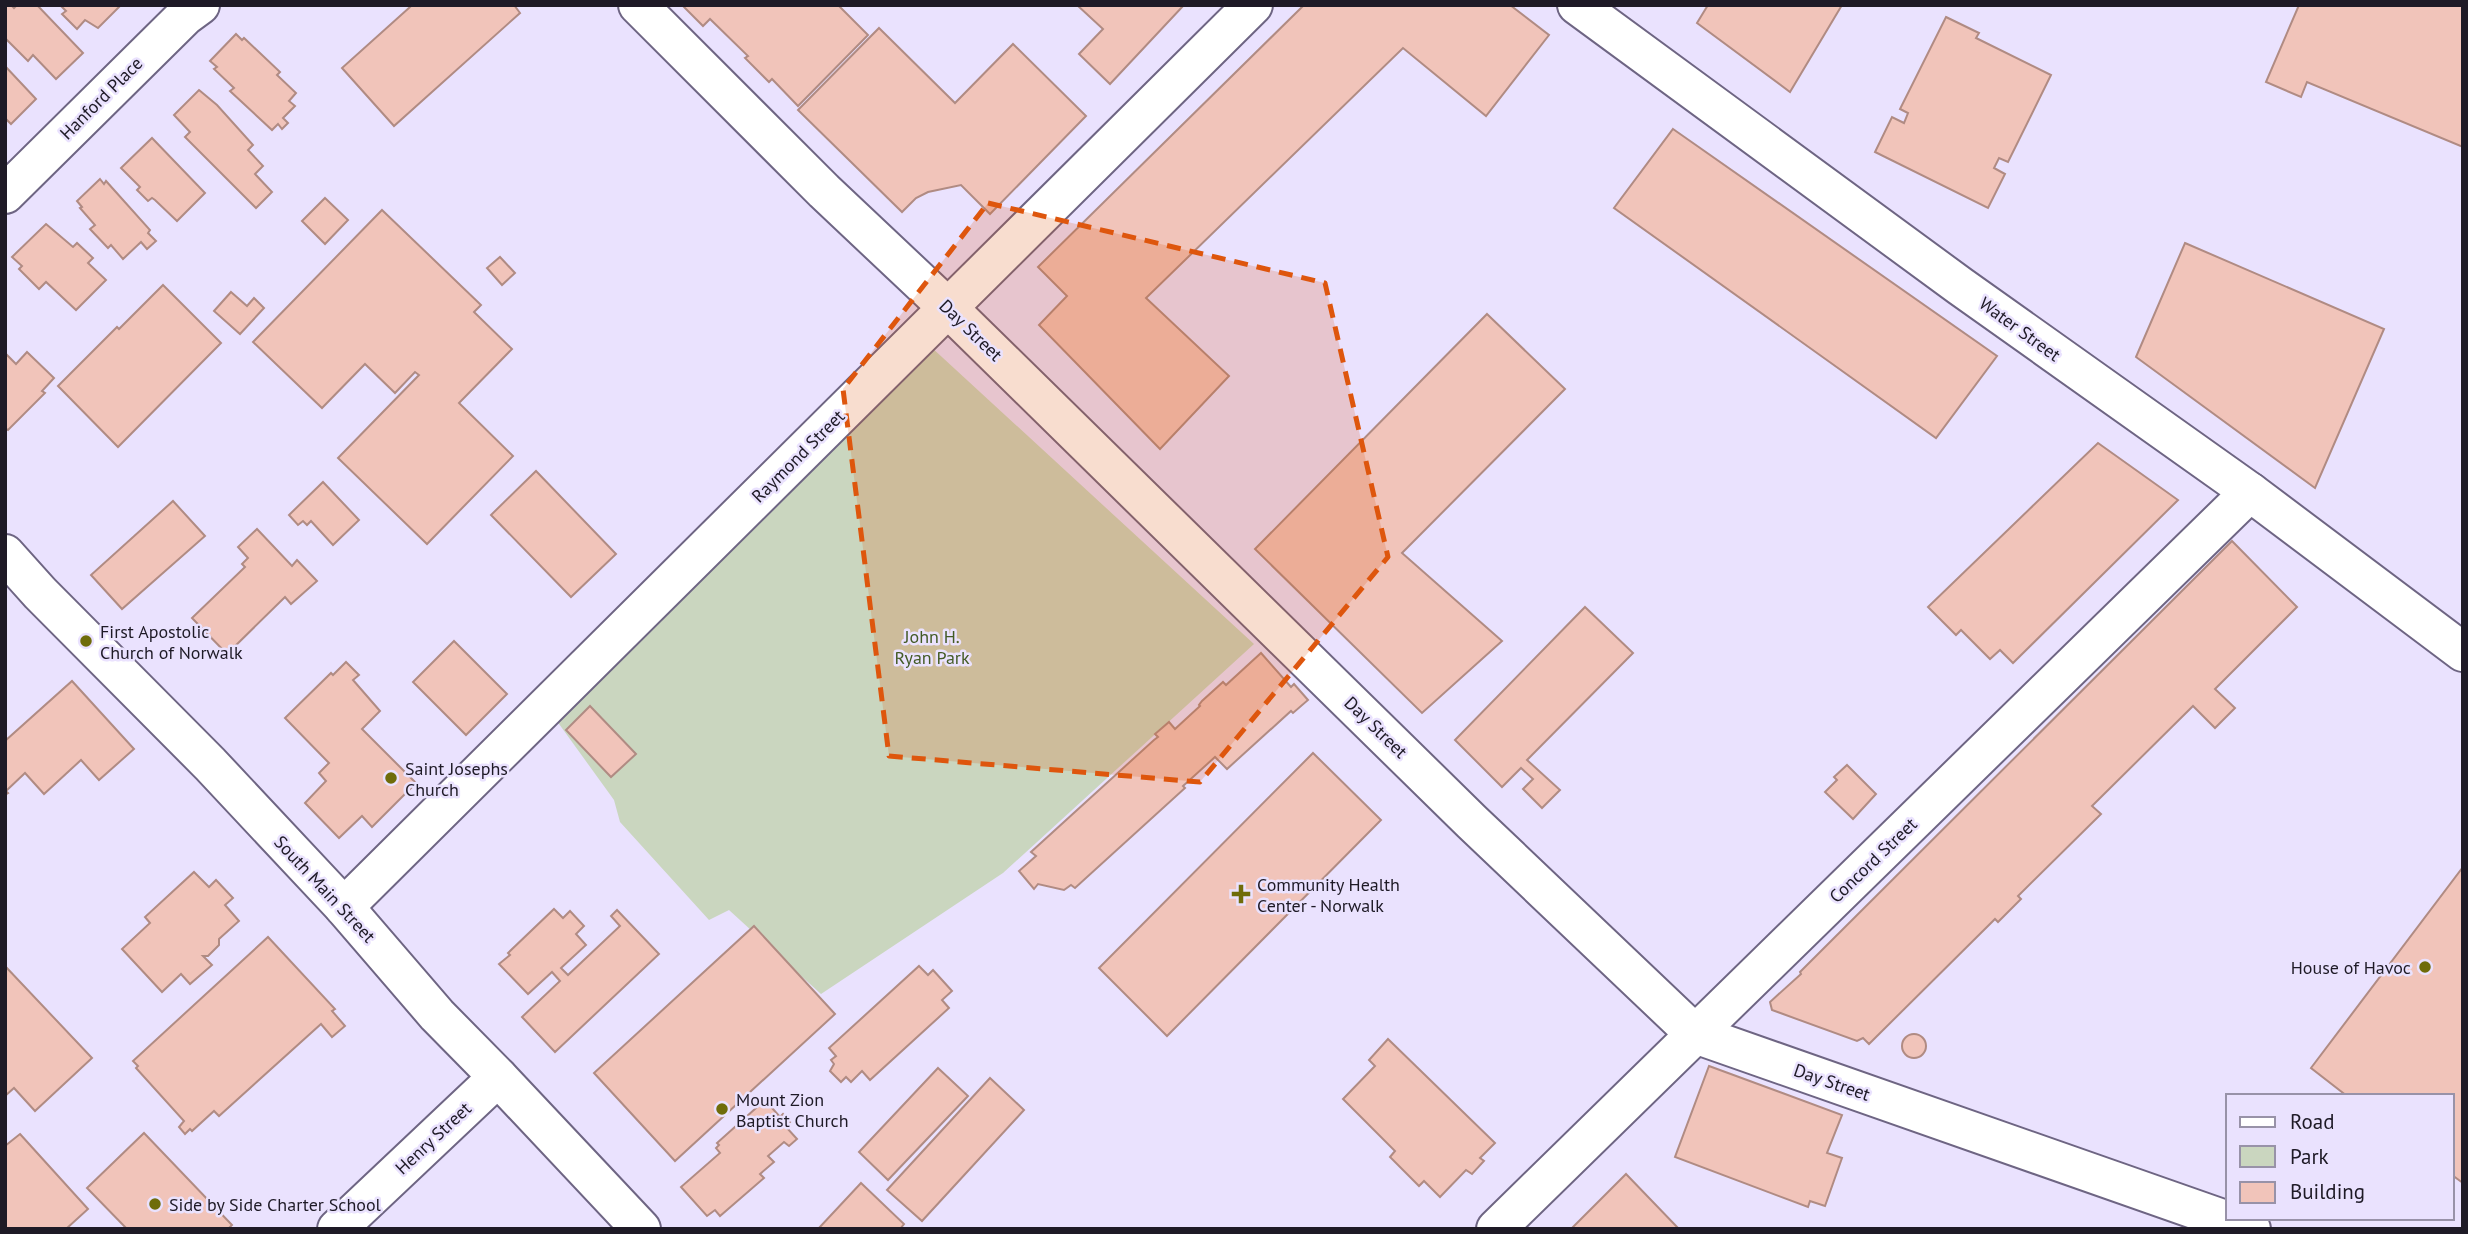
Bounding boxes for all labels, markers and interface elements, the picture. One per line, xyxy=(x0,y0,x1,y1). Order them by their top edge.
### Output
street label: Hanford Place xyxy=(55,52,147,144)
street label: Water Street xyxy=(1975,292,2065,366)
street label: Day Street xyxy=(935,294,1007,366)
street label: Raymond Street xyxy=(747,405,849,507)
place label: First Apostolic Church of Norwalk xyxy=(100,620,243,664)
park label: John H. Ryan Park xyxy=(894,625,970,669)
marker: First Apostolic Church of Norwalk xyxy=(78,633,94,649)
street label: Day Street xyxy=(1340,691,1412,763)
place label: Saint Josephs Church xyxy=(405,757,508,801)
marker: Saint Josephs Church xyxy=(383,770,399,786)
street label: Concord Street xyxy=(1824,812,1922,908)
street label: South Main Street xyxy=(269,831,381,947)
place label: Community Health Center - Norwalk xyxy=(1257,873,1400,917)
marker: Community Health Center - Norwalk xyxy=(1231,884,1251,904)
place label: House of Havoc xyxy=(2291,956,2411,979)
marker: House of Havoc xyxy=(2417,959,2433,975)
street label: Day Street xyxy=(1791,1058,1873,1106)
place label: Mount Zion Baptist Church xyxy=(736,1088,849,1132)
legend xyxy=(2226,1094,2454,1220)
street label: Henry Street xyxy=(390,1097,476,1179)
marker: Mount Zion Baptist Church xyxy=(714,1101,730,1117)
text: Road xyxy=(2290,1108,2334,1135)
text: Park xyxy=(2290,1143,2329,1170)
text: Building xyxy=(2290,1178,2365,1205)
place label: Side by Side Charter School xyxy=(169,1193,382,1216)
marker: Side by Side Charter School xyxy=(147,1196,163,1212)

